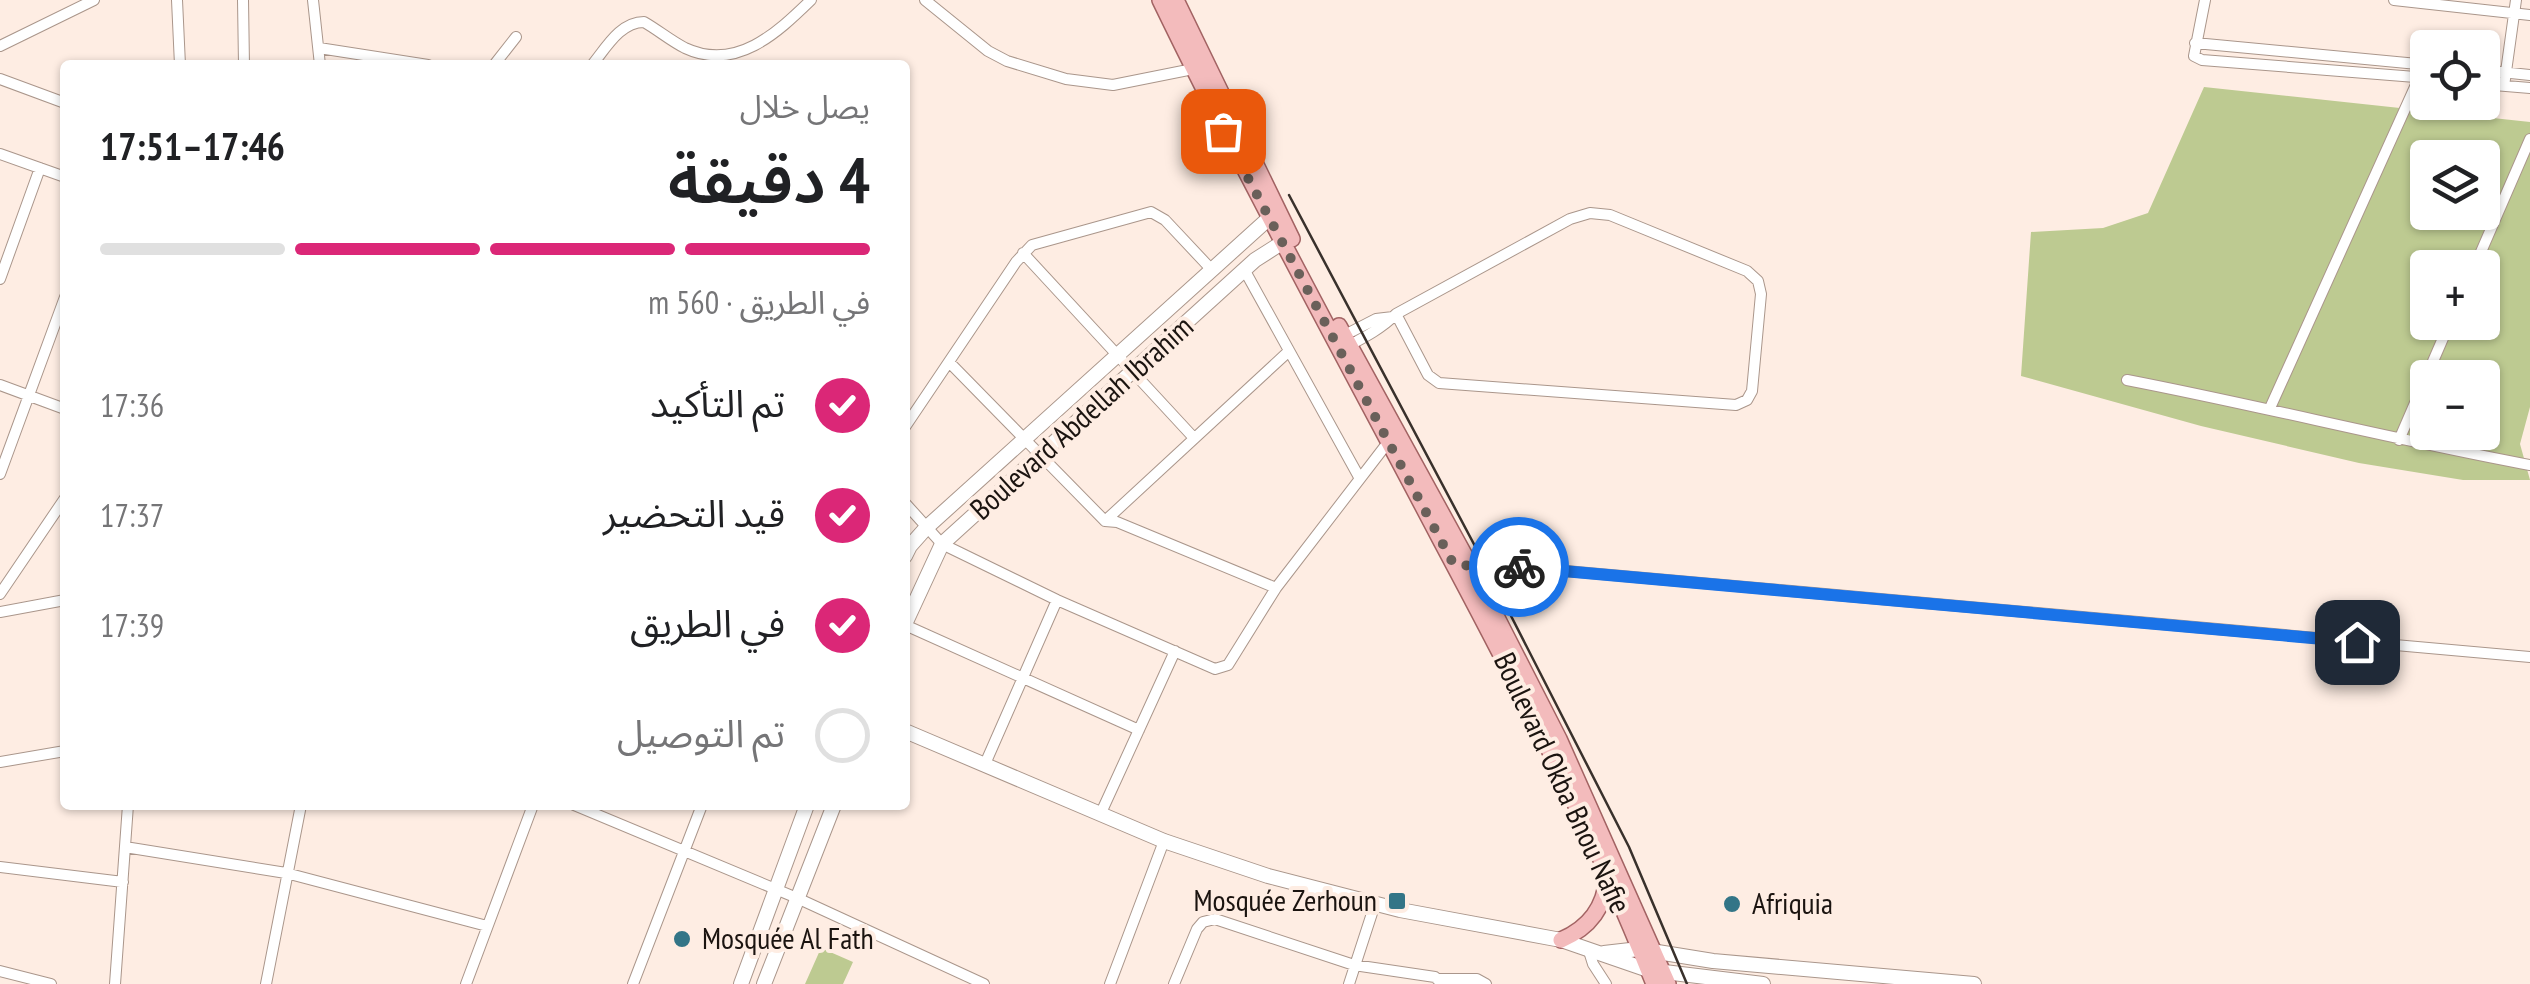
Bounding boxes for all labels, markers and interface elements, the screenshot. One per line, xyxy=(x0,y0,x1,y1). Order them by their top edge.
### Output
map controls xyxy=(2410,30,2500,450)
button: locate xyxy=(2410,30,2500,120)
text: يصل خلال xyxy=(740,85,870,127)
pin xyxy=(1181,89,1266,174)
icon: bag xyxy=(1196,104,1251,159)
text: 17:46–17:51 xyxy=(100,121,285,170)
text: 4 دقيقة xyxy=(668,137,870,221)
button: layers xyxy=(2410,140,2500,230)
button: + xyxy=(2410,250,2500,340)
text: في الطريق · 560 m xyxy=(648,281,870,323)
street label: Boulevard Abdellah Ibrahim xyxy=(961,306,1201,527)
button: − xyxy=(2410,360,2500,450)
text: تم التأكيد xyxy=(650,378,785,427)
icon: check xyxy=(815,378,870,433)
text: 17:36 xyxy=(100,384,164,426)
text: قيد التحضير xyxy=(603,488,785,537)
icon: check xyxy=(815,488,870,543)
text: 17:37 xyxy=(100,494,164,536)
courier xyxy=(1469,517,1569,617)
icon: bike xyxy=(1492,540,1547,595)
text: في الطريق xyxy=(630,598,785,647)
icon: check xyxy=(815,598,870,653)
pin xyxy=(2315,600,2400,685)
text: 17:39 xyxy=(100,604,164,646)
icon: home xyxy=(2330,615,2385,670)
street label: Boulevard Okba Bnou Nafie xyxy=(1486,646,1641,919)
text: تم التوصيل xyxy=(617,708,785,757)
place label: Mosquée Zerhoun xyxy=(1193,880,1377,919)
place label: Afriquia xyxy=(1752,883,1833,922)
marker: Mosquée Zerhoun xyxy=(1386,890,1408,912)
marker: Afriquia xyxy=(1721,893,1743,915)
place label: Mosquée Al Fath xyxy=(702,918,874,957)
marker: Mosquée Al Fath xyxy=(671,928,693,950)

